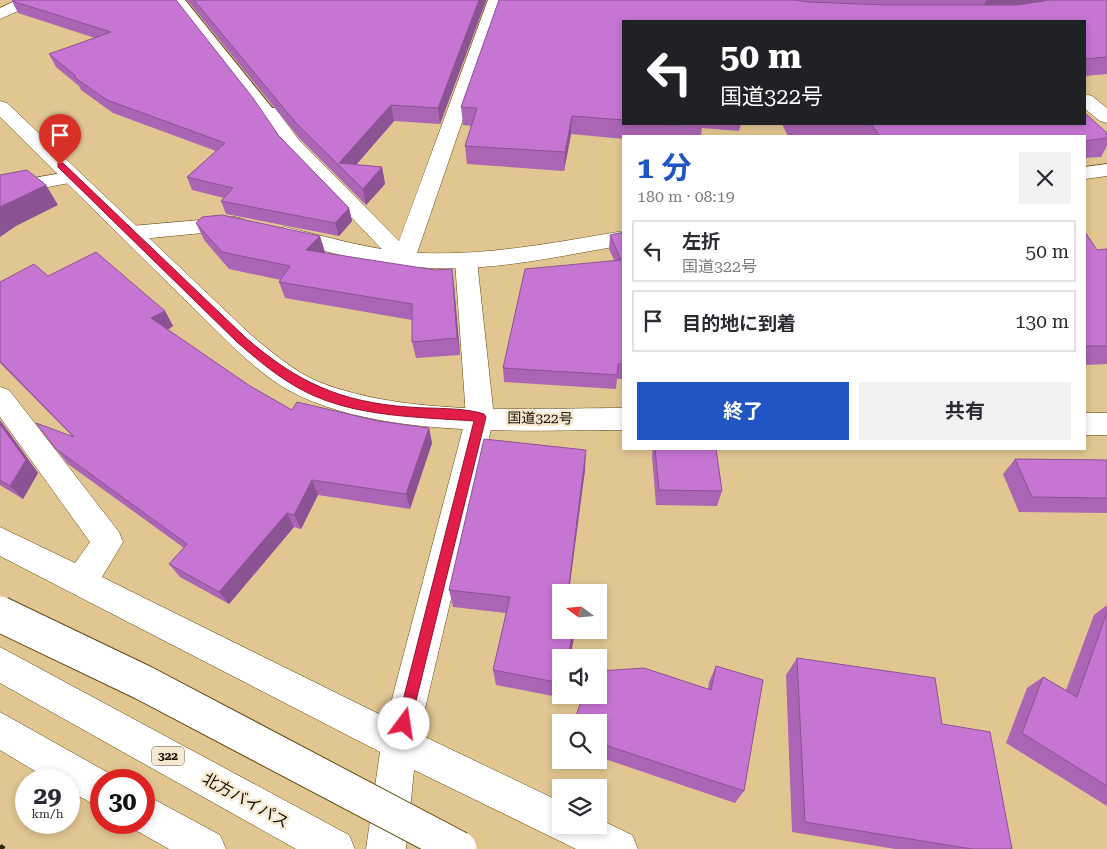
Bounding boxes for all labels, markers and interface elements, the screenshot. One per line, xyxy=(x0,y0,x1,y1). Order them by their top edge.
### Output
text: 50 m xyxy=(720,36,802,77)
icon: left xyxy=(637,40,702,105)
text: 国道322号 xyxy=(720,84,823,109)
pin xyxy=(39,114,81,165)
icon: arrive xyxy=(46,121,74,149)
text: 1 分 xyxy=(637,150,691,185)
button: close xyxy=(1019,152,1071,204)
text: 180 m · 08:19 xyxy=(637,187,735,206)
text: 左折 xyxy=(682,230,720,253)
icon: left xyxy=(639,237,667,265)
text: 50 m xyxy=(1026,240,1069,263)
text: 国道322号 xyxy=(682,257,757,276)
icon: arrive xyxy=(639,307,667,335)
text: 130 m xyxy=(1015,310,1069,333)
text: 目的地に到着 xyxy=(682,312,796,335)
button: 終了 xyxy=(637,382,849,440)
button: 共有 xyxy=(859,382,1071,440)
street label: 国道322号 xyxy=(507,409,573,427)
north arrow xyxy=(552,584,608,639)
map controls xyxy=(552,584,607,834)
button: sound xyxy=(552,649,607,704)
position arrow xyxy=(377,697,429,749)
button: search xyxy=(552,714,607,769)
road number: 322 xyxy=(152,746,184,766)
speed limit sign: 30 xyxy=(90,769,155,834)
street label: 北方バイパス xyxy=(199,769,292,832)
button: layers xyxy=(552,779,607,834)
text: 29 xyxy=(33,781,62,810)
text: km/h xyxy=(31,807,64,821)

